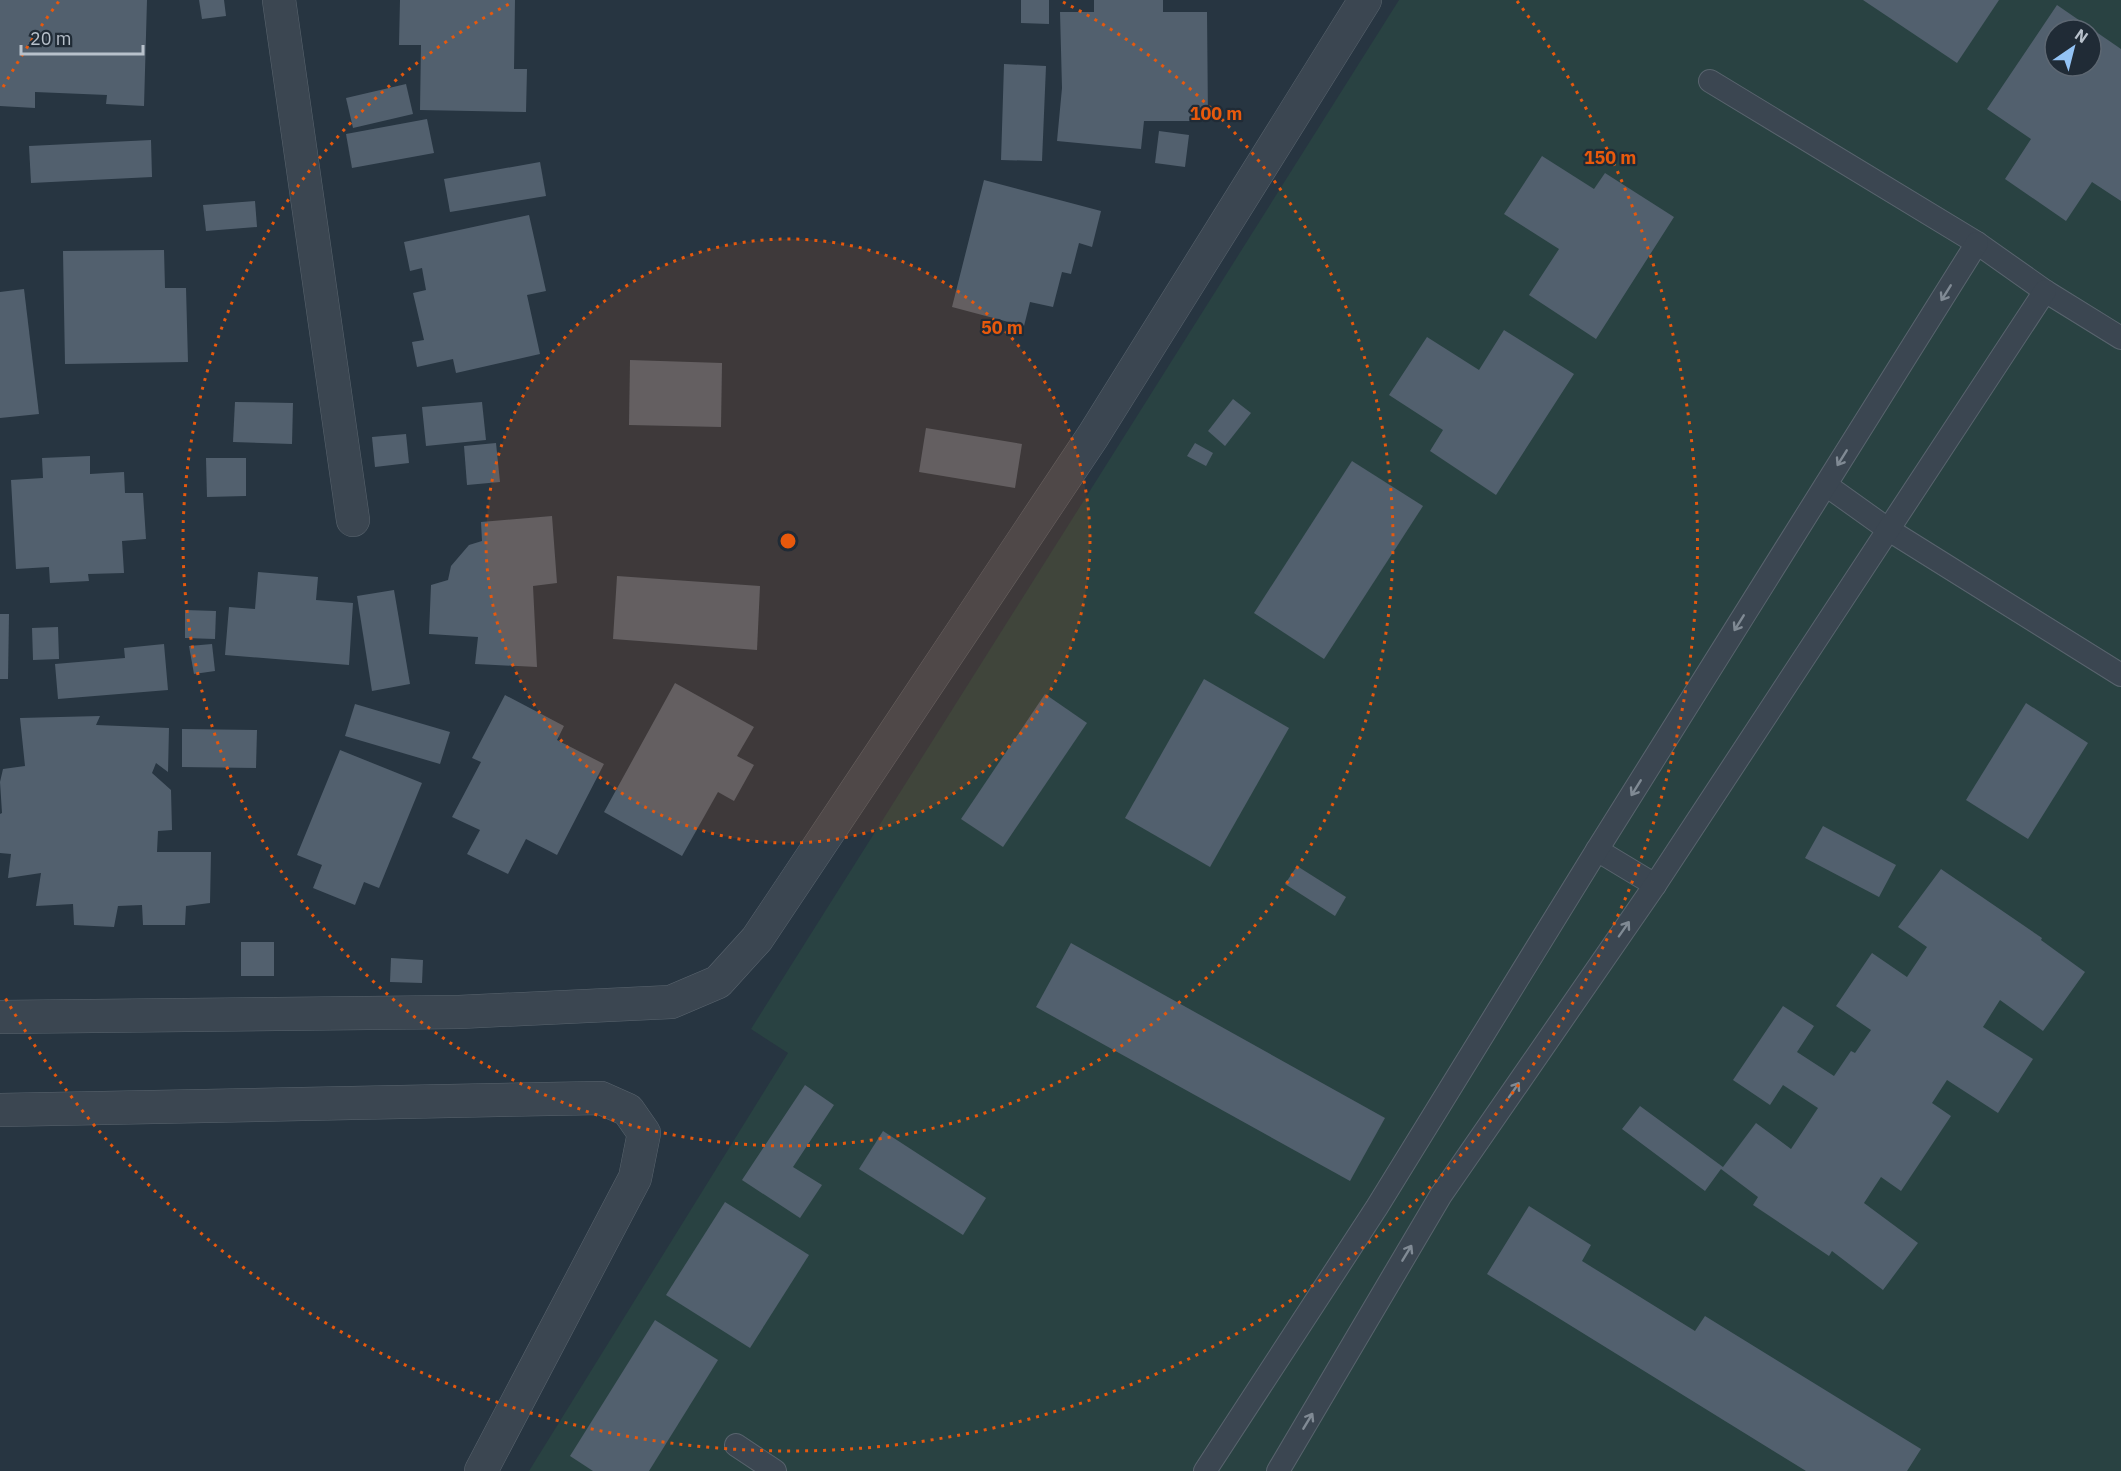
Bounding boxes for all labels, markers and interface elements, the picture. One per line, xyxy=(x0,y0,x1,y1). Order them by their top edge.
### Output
scale bar xyxy=(21,18,142,56)
north arrow xyxy=(2043,18,2103,78)
text: N xyxy=(2071,24,2092,47)
text: 20 m xyxy=(30,27,72,50)
text: 100 m xyxy=(1190,102,1242,125)
text: 150 m xyxy=(1584,146,1636,169)
one-way arrow xyxy=(1940,284,1953,301)
text: 50 m xyxy=(981,316,1023,339)
one-way arrow xyxy=(1836,449,1848,466)
centre of rings xyxy=(778,531,798,551)
one-way arrow xyxy=(1733,614,1745,631)
one-way arrow xyxy=(1629,779,1641,796)
one-way arrow xyxy=(1618,921,1630,938)
one-way arrow xyxy=(1508,1082,1520,1098)
one-way arrow xyxy=(1401,1245,1413,1262)
one-way arrow xyxy=(1302,1413,1314,1430)

